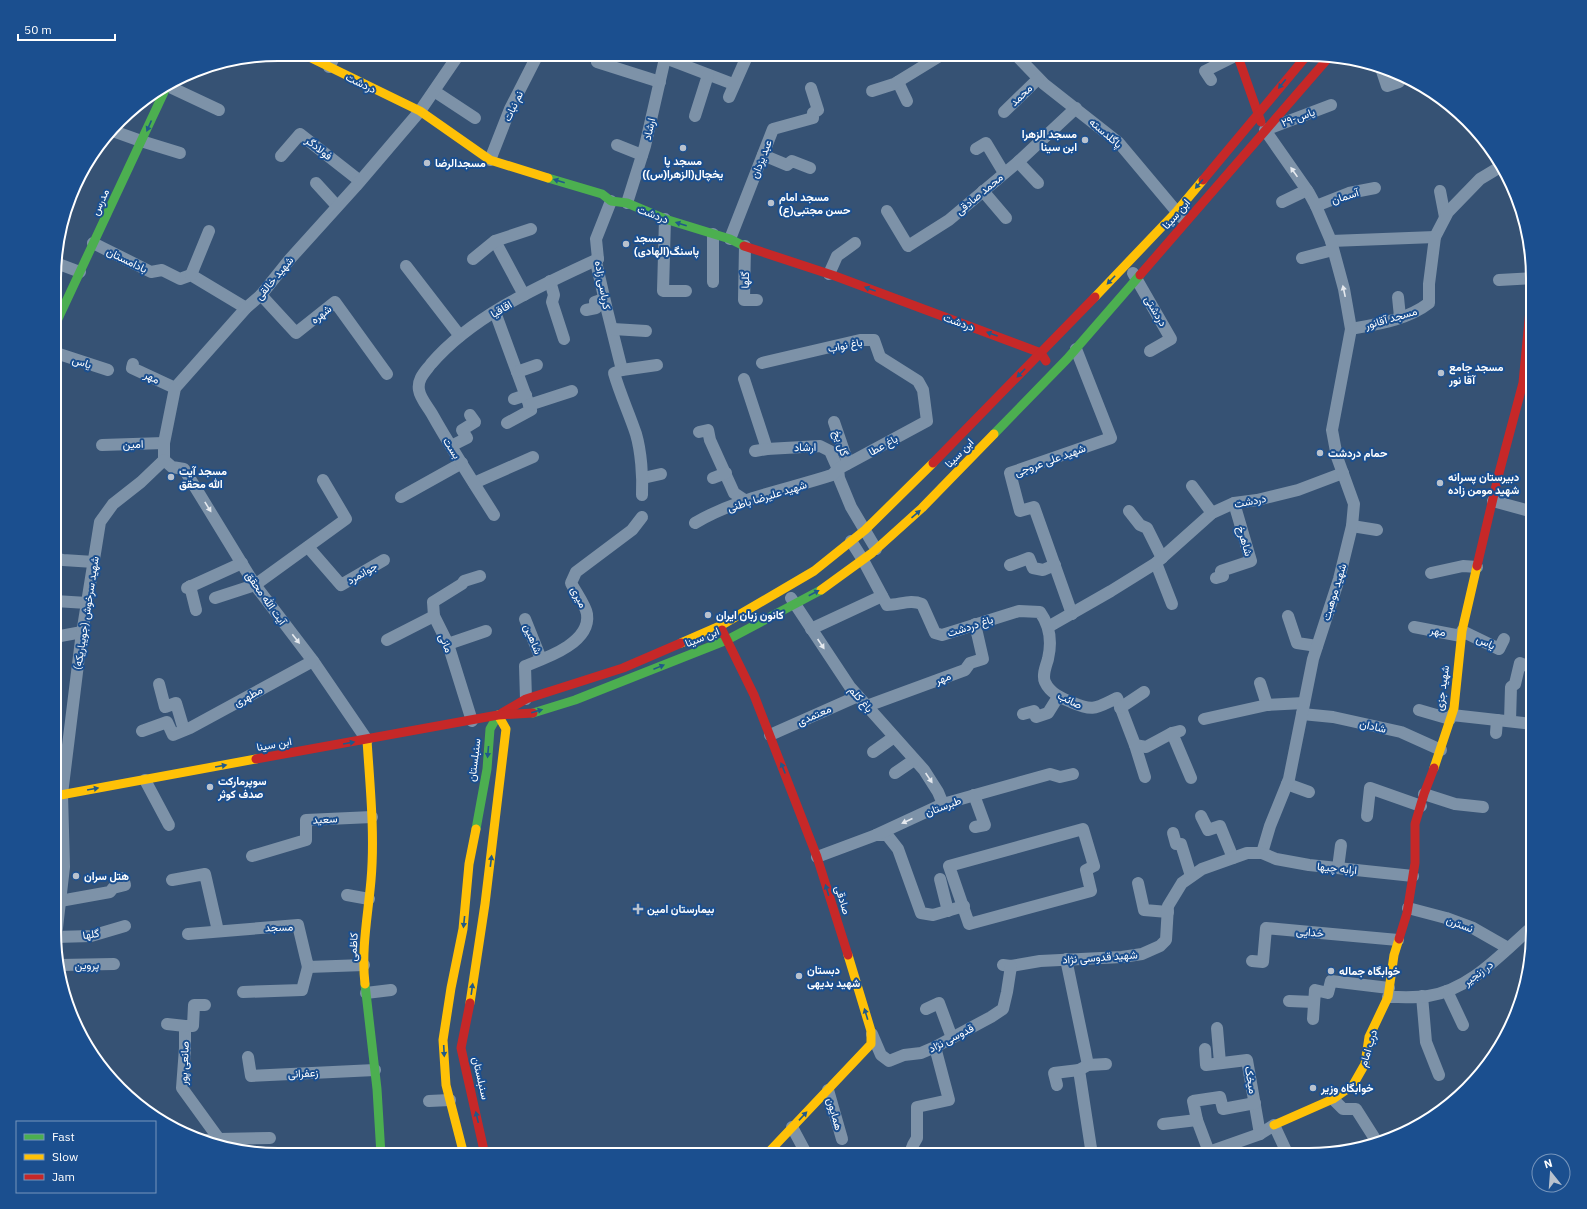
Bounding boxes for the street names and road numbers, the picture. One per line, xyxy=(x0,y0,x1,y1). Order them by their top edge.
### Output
street label: دردشت xyxy=(343,70,379,96)
street label: محمد xyxy=(1007,81,1035,109)
street label: نم نبات xyxy=(500,88,527,124)
street label: ۲۹-یاس xyxy=(1279,104,1317,130)
street label: پاگلدسته xyxy=(1086,115,1125,152)
street label: ارشاد xyxy=(640,117,658,141)
street label: فولادگر xyxy=(302,132,335,163)
street label: عبد یزدان xyxy=(747,137,775,180)
street label: محمد صادقی xyxy=(952,170,1006,218)
street label: آسمان xyxy=(1330,185,1362,207)
street label: مدرس xyxy=(88,186,112,217)
street label: ابن سینا xyxy=(1159,196,1193,232)
street label: دردشت xyxy=(635,202,671,226)
street label: بادامستان xyxy=(104,244,150,276)
street label: شهید خالقی xyxy=(252,253,296,303)
street label: کرباسی زاده xyxy=(592,259,614,311)
street label: گلها xyxy=(738,271,752,288)
street label: دردشتی xyxy=(1142,293,1170,329)
street label: اقاقیا xyxy=(488,297,514,321)
street label: شهره xyxy=(308,301,334,326)
street label: مسجد آقانور xyxy=(1362,304,1419,332)
street label: دردشت xyxy=(941,310,977,334)
street label: باغ نواب xyxy=(826,335,864,356)
street label: یاس xyxy=(71,352,93,372)
street label: مهر xyxy=(141,367,162,387)
street label: گل یخ xyxy=(829,428,852,458)
street label: باغ عطا xyxy=(866,431,900,460)
street label: بست xyxy=(440,435,464,461)
street label: ابن سینا xyxy=(942,435,976,471)
street label: امین xyxy=(122,437,144,451)
street label: ارشاد xyxy=(794,440,816,454)
street label: شهید علی عروجی xyxy=(1012,441,1088,479)
street label: شهید علیرضا باطنی xyxy=(726,477,809,515)
street label: دردشت xyxy=(1233,491,1267,511)
street label: شاهرخ xyxy=(1233,524,1256,558)
street label: شهید سرخوش (جویباریکه) xyxy=(70,555,102,671)
street label: جوانمرد xyxy=(344,559,380,587)
street label: شهید موهبت xyxy=(1319,561,1349,622)
street label: آیت الله محقق xyxy=(243,569,290,628)
street label: میری xyxy=(568,584,590,610)
street label: باغ دردشت xyxy=(945,612,995,641)
street label: شاهین xyxy=(521,622,546,657)
street label: مهر xyxy=(1428,622,1447,639)
street label: ابن سینا xyxy=(683,624,721,650)
street label: یاس xyxy=(1474,631,1498,653)
street label: مانی xyxy=(436,632,456,655)
street label: شهید جزی xyxy=(1432,664,1452,712)
street label: مهر xyxy=(932,669,953,688)
street label: مطهری xyxy=(231,682,265,710)
street label: باغ کلم xyxy=(845,683,876,716)
street label: صائب xyxy=(1055,688,1085,712)
street label: معتمدی xyxy=(795,701,833,729)
street label: شادان xyxy=(1358,716,1388,736)
street label: ابن سینا xyxy=(255,734,293,754)
street label: سنبلستان xyxy=(464,737,484,782)
street label: طبرستان xyxy=(923,793,963,819)
street label: سعید xyxy=(312,811,338,827)
street label: ارابه چیها xyxy=(1316,859,1358,878)
street label: صادقی xyxy=(832,884,854,916)
street label: نسترن xyxy=(1445,912,1475,936)
street label: مسجد xyxy=(265,920,294,934)
street label: خدایی xyxy=(1296,924,1324,940)
street label: گلها xyxy=(82,926,100,942)
street label: کاظمی xyxy=(345,932,361,962)
street label: شهید قدوسی نژاد xyxy=(1062,947,1138,967)
street label: در زنجیر xyxy=(1459,957,1496,989)
street label: پروین xyxy=(75,958,100,973)
street label: قدوسی نژاد xyxy=(926,1021,976,1055)
street label: درب امام xyxy=(1356,1028,1381,1069)
street label: صانعی پور xyxy=(176,1041,193,1086)
street label: سنبلستان xyxy=(469,1055,493,1101)
street label: زعفرانی xyxy=(287,1065,319,1081)
street label: میخک xyxy=(1242,1065,1260,1095)
street label: همایون xyxy=(824,1096,846,1132)

